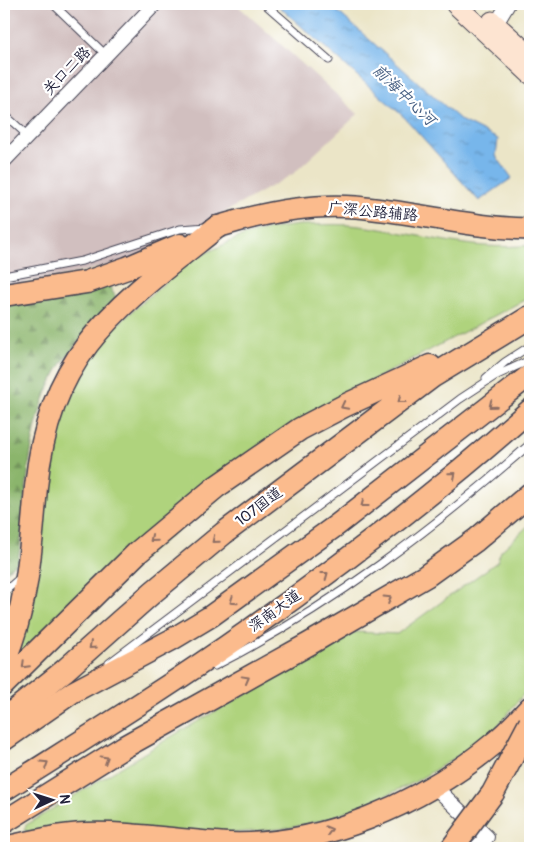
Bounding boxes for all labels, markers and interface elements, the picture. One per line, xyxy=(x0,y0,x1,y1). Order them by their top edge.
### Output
street label: 关口二路 xyxy=(39,43,95,99)
water label: 前海中心河 xyxy=(368,60,442,132)
street label: 广深公路辅路 xyxy=(327,199,419,225)
one-way arrow xyxy=(398,394,407,402)
one-way arrow xyxy=(340,400,349,410)
one-way arrow xyxy=(489,400,498,409)
one-way arrow xyxy=(447,473,456,481)
street label: 107国道 xyxy=(232,483,286,531)
one-way arrow xyxy=(360,498,369,507)
one-way arrow xyxy=(150,533,159,542)
one-way arrow xyxy=(212,534,221,542)
one-way arrow xyxy=(319,572,328,581)
street label: 深南大道 xyxy=(245,586,305,636)
one-way arrow xyxy=(229,595,239,604)
one-way arrow xyxy=(382,596,391,606)
one-way arrow xyxy=(89,640,98,649)
one-way arrow xyxy=(22,659,31,668)
one-way arrow xyxy=(241,675,250,685)
one-way arrow xyxy=(99,756,108,766)
one-way arrow xyxy=(40,760,49,770)
north arrow xyxy=(28,774,78,824)
text: N xyxy=(56,794,73,804)
one-way arrow xyxy=(325,825,333,835)

